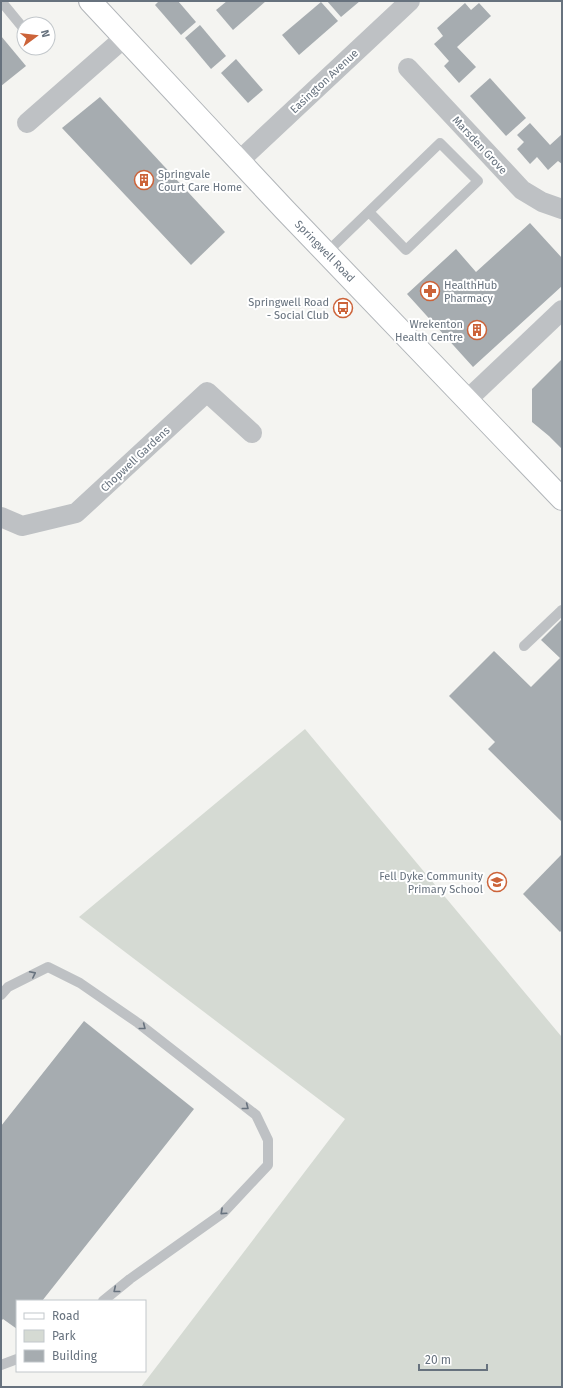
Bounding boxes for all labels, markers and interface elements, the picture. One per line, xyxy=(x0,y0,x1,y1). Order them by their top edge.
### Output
north arrow xyxy=(16,16,56,56)
text: N xyxy=(38,28,52,39)
street label: Easington Avenue xyxy=(288,47,361,116)
street label: Marsden Grove xyxy=(450,114,510,177)
place label: Springvale Court Care Home xyxy=(158,168,242,194)
building icon: Springvale Court Care Home xyxy=(133,169,155,191)
street label: Springwell Road xyxy=(292,218,357,285)
place label: HealthHub Pharmacy xyxy=(444,279,497,305)
pharmacy icon: HealthHub Pharmacy xyxy=(419,280,441,302)
place label: Springwell Road - Social Club xyxy=(248,296,329,322)
bus stop icon: Springwell Road - Social Club xyxy=(332,297,354,319)
place label: Wrekenton Health Centre xyxy=(395,318,463,344)
building icon: Wrekenton Health Centre xyxy=(466,319,488,341)
street label: Chopwell Gardens xyxy=(98,424,173,495)
place label: Fell Dyke Community Primary School xyxy=(379,870,484,896)
school or university icon: Fell Dyke Community Primary School xyxy=(486,871,508,893)
one-way arrow xyxy=(29,971,36,979)
one-way arrow xyxy=(139,1022,146,1029)
one-way arrow xyxy=(242,1102,249,1109)
one-way arrow xyxy=(220,1207,228,1214)
one-way arrow xyxy=(114,1285,121,1292)
legend xyxy=(16,1300,146,1372)
text: Road xyxy=(52,1309,80,1323)
text: Park xyxy=(52,1329,76,1343)
scale bar xyxy=(419,1346,487,1372)
text: Building xyxy=(52,1349,98,1363)
text: 20 m xyxy=(425,1353,451,1367)

